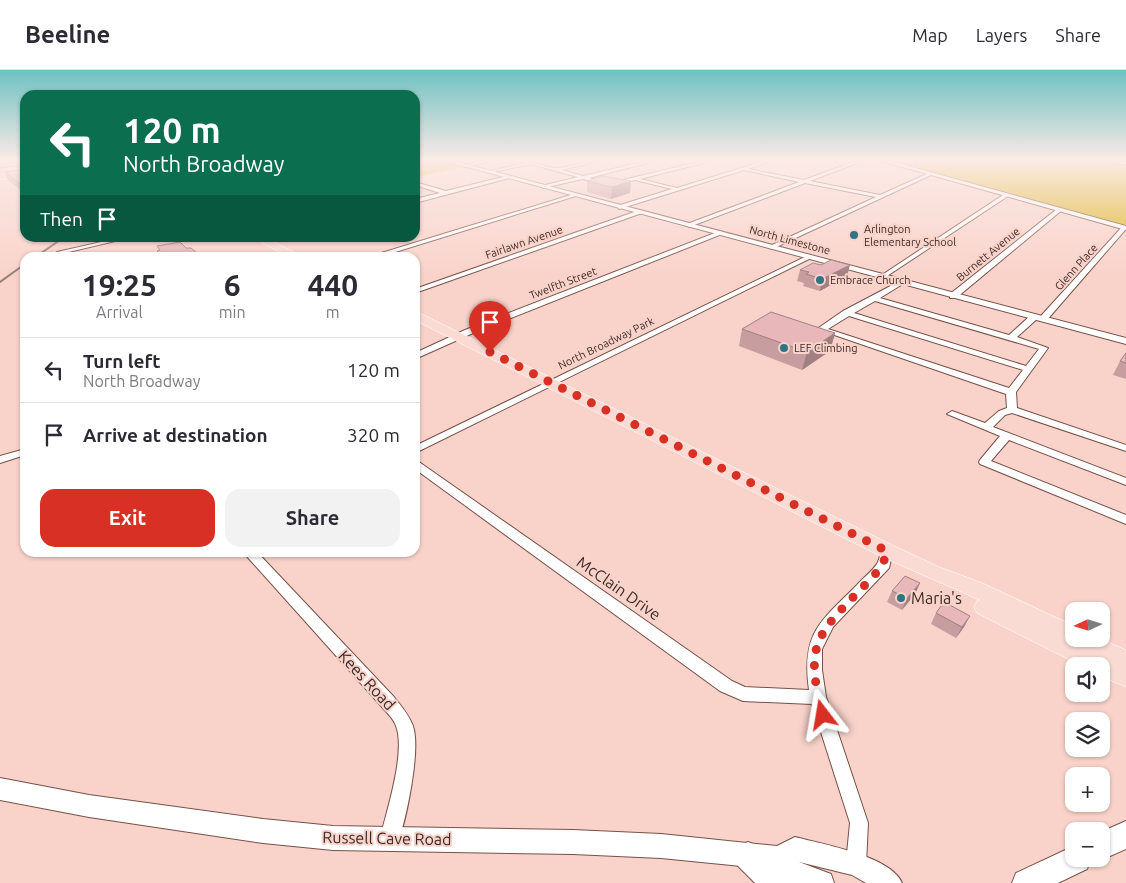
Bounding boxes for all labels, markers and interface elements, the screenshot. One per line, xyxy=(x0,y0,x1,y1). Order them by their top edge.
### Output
text: Beeline xyxy=(25,21,110,48)
text: Map xyxy=(912,25,948,45)
text: Layers xyxy=(976,25,1027,45)
text: Share xyxy=(1055,25,1101,45)
icon: left xyxy=(40,110,105,175)
text: 120 m xyxy=(123,110,221,150)
text: North Broadway xyxy=(123,151,284,176)
icon: arrive xyxy=(93,205,121,233)
text: Then xyxy=(40,208,83,230)
street label: Fairlawn Avenue xyxy=(484,223,564,261)
street label: North Limestone xyxy=(748,223,832,257)
place label: Arlington Elementary School xyxy=(864,223,956,248)
street label: Burnett Avenue xyxy=(954,225,1022,283)
marker: Arlington Elementary School xyxy=(848,229,860,241)
street label: Glenn Place xyxy=(1052,242,1100,292)
street label: Twelfth Street xyxy=(528,264,599,301)
text: 19:25 xyxy=(82,268,157,302)
text: 6 xyxy=(224,268,241,302)
text: 440 xyxy=(307,268,358,302)
marker: Embrace Church xyxy=(814,274,826,286)
place label: Embrace Church xyxy=(830,274,910,286)
pin xyxy=(469,301,511,352)
text: Arrival xyxy=(96,303,143,321)
text: min xyxy=(219,303,246,321)
text: m xyxy=(326,303,340,321)
icon: arrive xyxy=(476,308,504,336)
street label: North Broadway Park xyxy=(556,314,656,371)
marker: LEF Climbing xyxy=(778,342,790,354)
place label: LEF Climbing xyxy=(794,342,858,354)
text: Turn left xyxy=(83,350,161,372)
icon: left xyxy=(40,356,68,384)
text: 120 m xyxy=(347,359,400,381)
text: North Broadway xyxy=(83,372,200,390)
icon: arrive xyxy=(40,421,68,449)
text: Arrive at destination xyxy=(83,424,268,446)
text: 320 m xyxy=(347,424,400,446)
button: Exit xyxy=(40,489,215,547)
button: Share xyxy=(225,489,400,547)
street label: McClain Drive xyxy=(574,552,664,624)
place label: Maria's xyxy=(911,589,962,607)
marker: Maria's xyxy=(895,592,907,604)
north arrow xyxy=(1065,602,1110,648)
map controls xyxy=(1065,602,1110,867)
street label: Kees Road xyxy=(335,647,399,713)
button: sound xyxy=(1065,657,1110,702)
position arrow xyxy=(796,688,848,740)
button: layers xyxy=(1065,712,1110,757)
button: + xyxy=(1065,767,1110,812)
button: − xyxy=(1065,822,1110,867)
street label: Russell Cave Road xyxy=(322,828,452,848)

